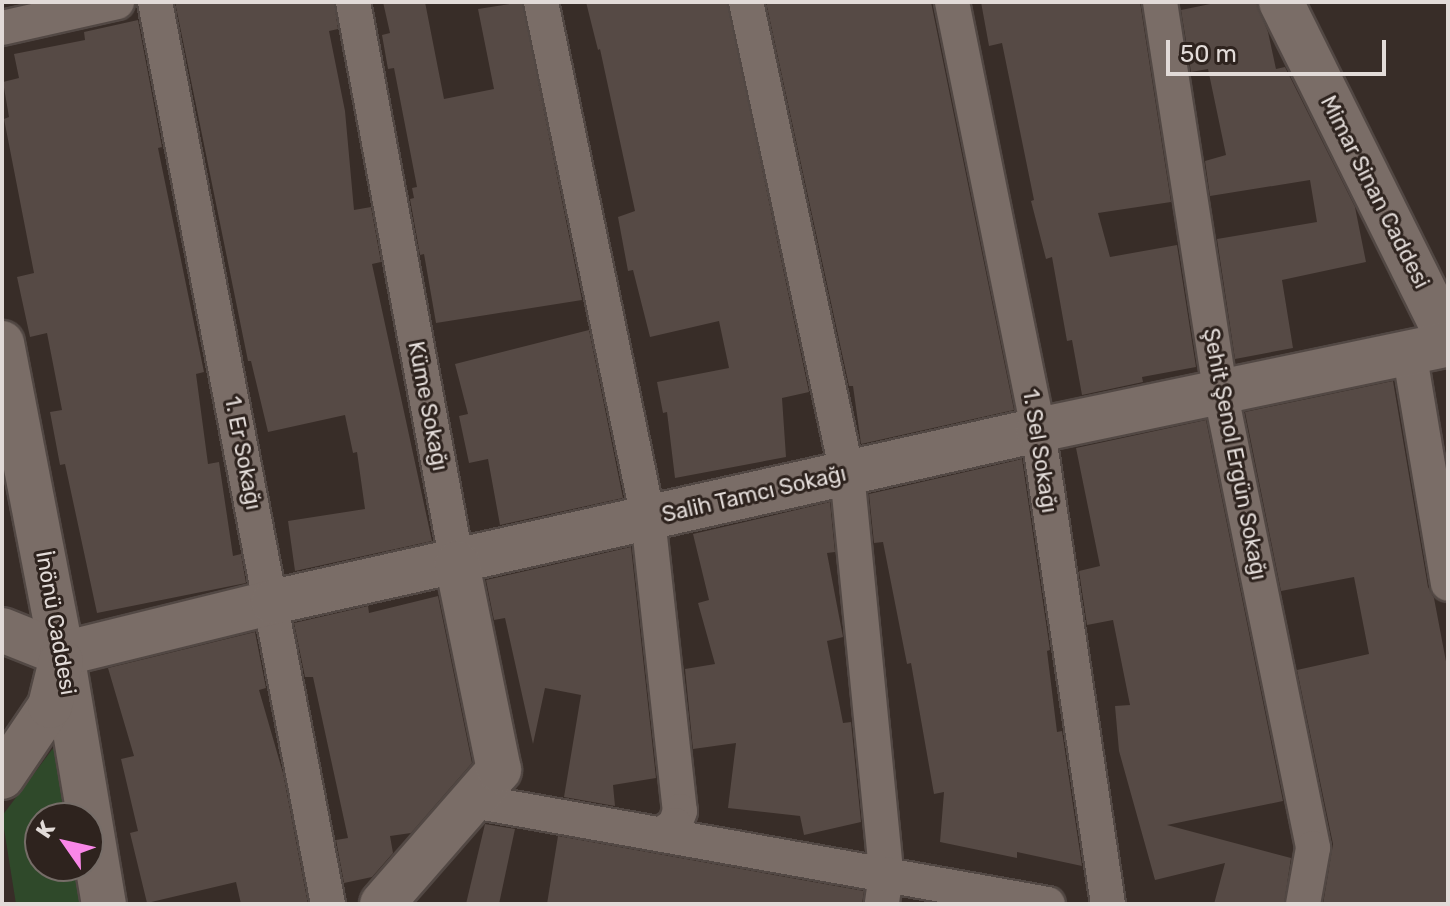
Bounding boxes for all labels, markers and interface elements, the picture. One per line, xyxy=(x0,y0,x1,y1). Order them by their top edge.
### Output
scale bar xyxy=(1170,24,1390,74)
text: 50 m xyxy=(1180,40,1237,68)
street label: Mimar Sinan Caddesi xyxy=(1315,91,1435,293)
street label: Şehit Şenol Ergün Sokağı xyxy=(1198,326,1272,582)
street label: Küme Sokağı xyxy=(403,339,453,473)
street label: 1. Sel Sokağı xyxy=(1017,387,1063,515)
street label: 1. Er Sokağı xyxy=(219,394,267,512)
street label: Salih Tamcı Sokağı xyxy=(659,460,849,528)
street label: İnönü Caddesi xyxy=(30,549,82,697)
north arrow xyxy=(24,802,104,882)
text: K xyxy=(30,816,61,843)

